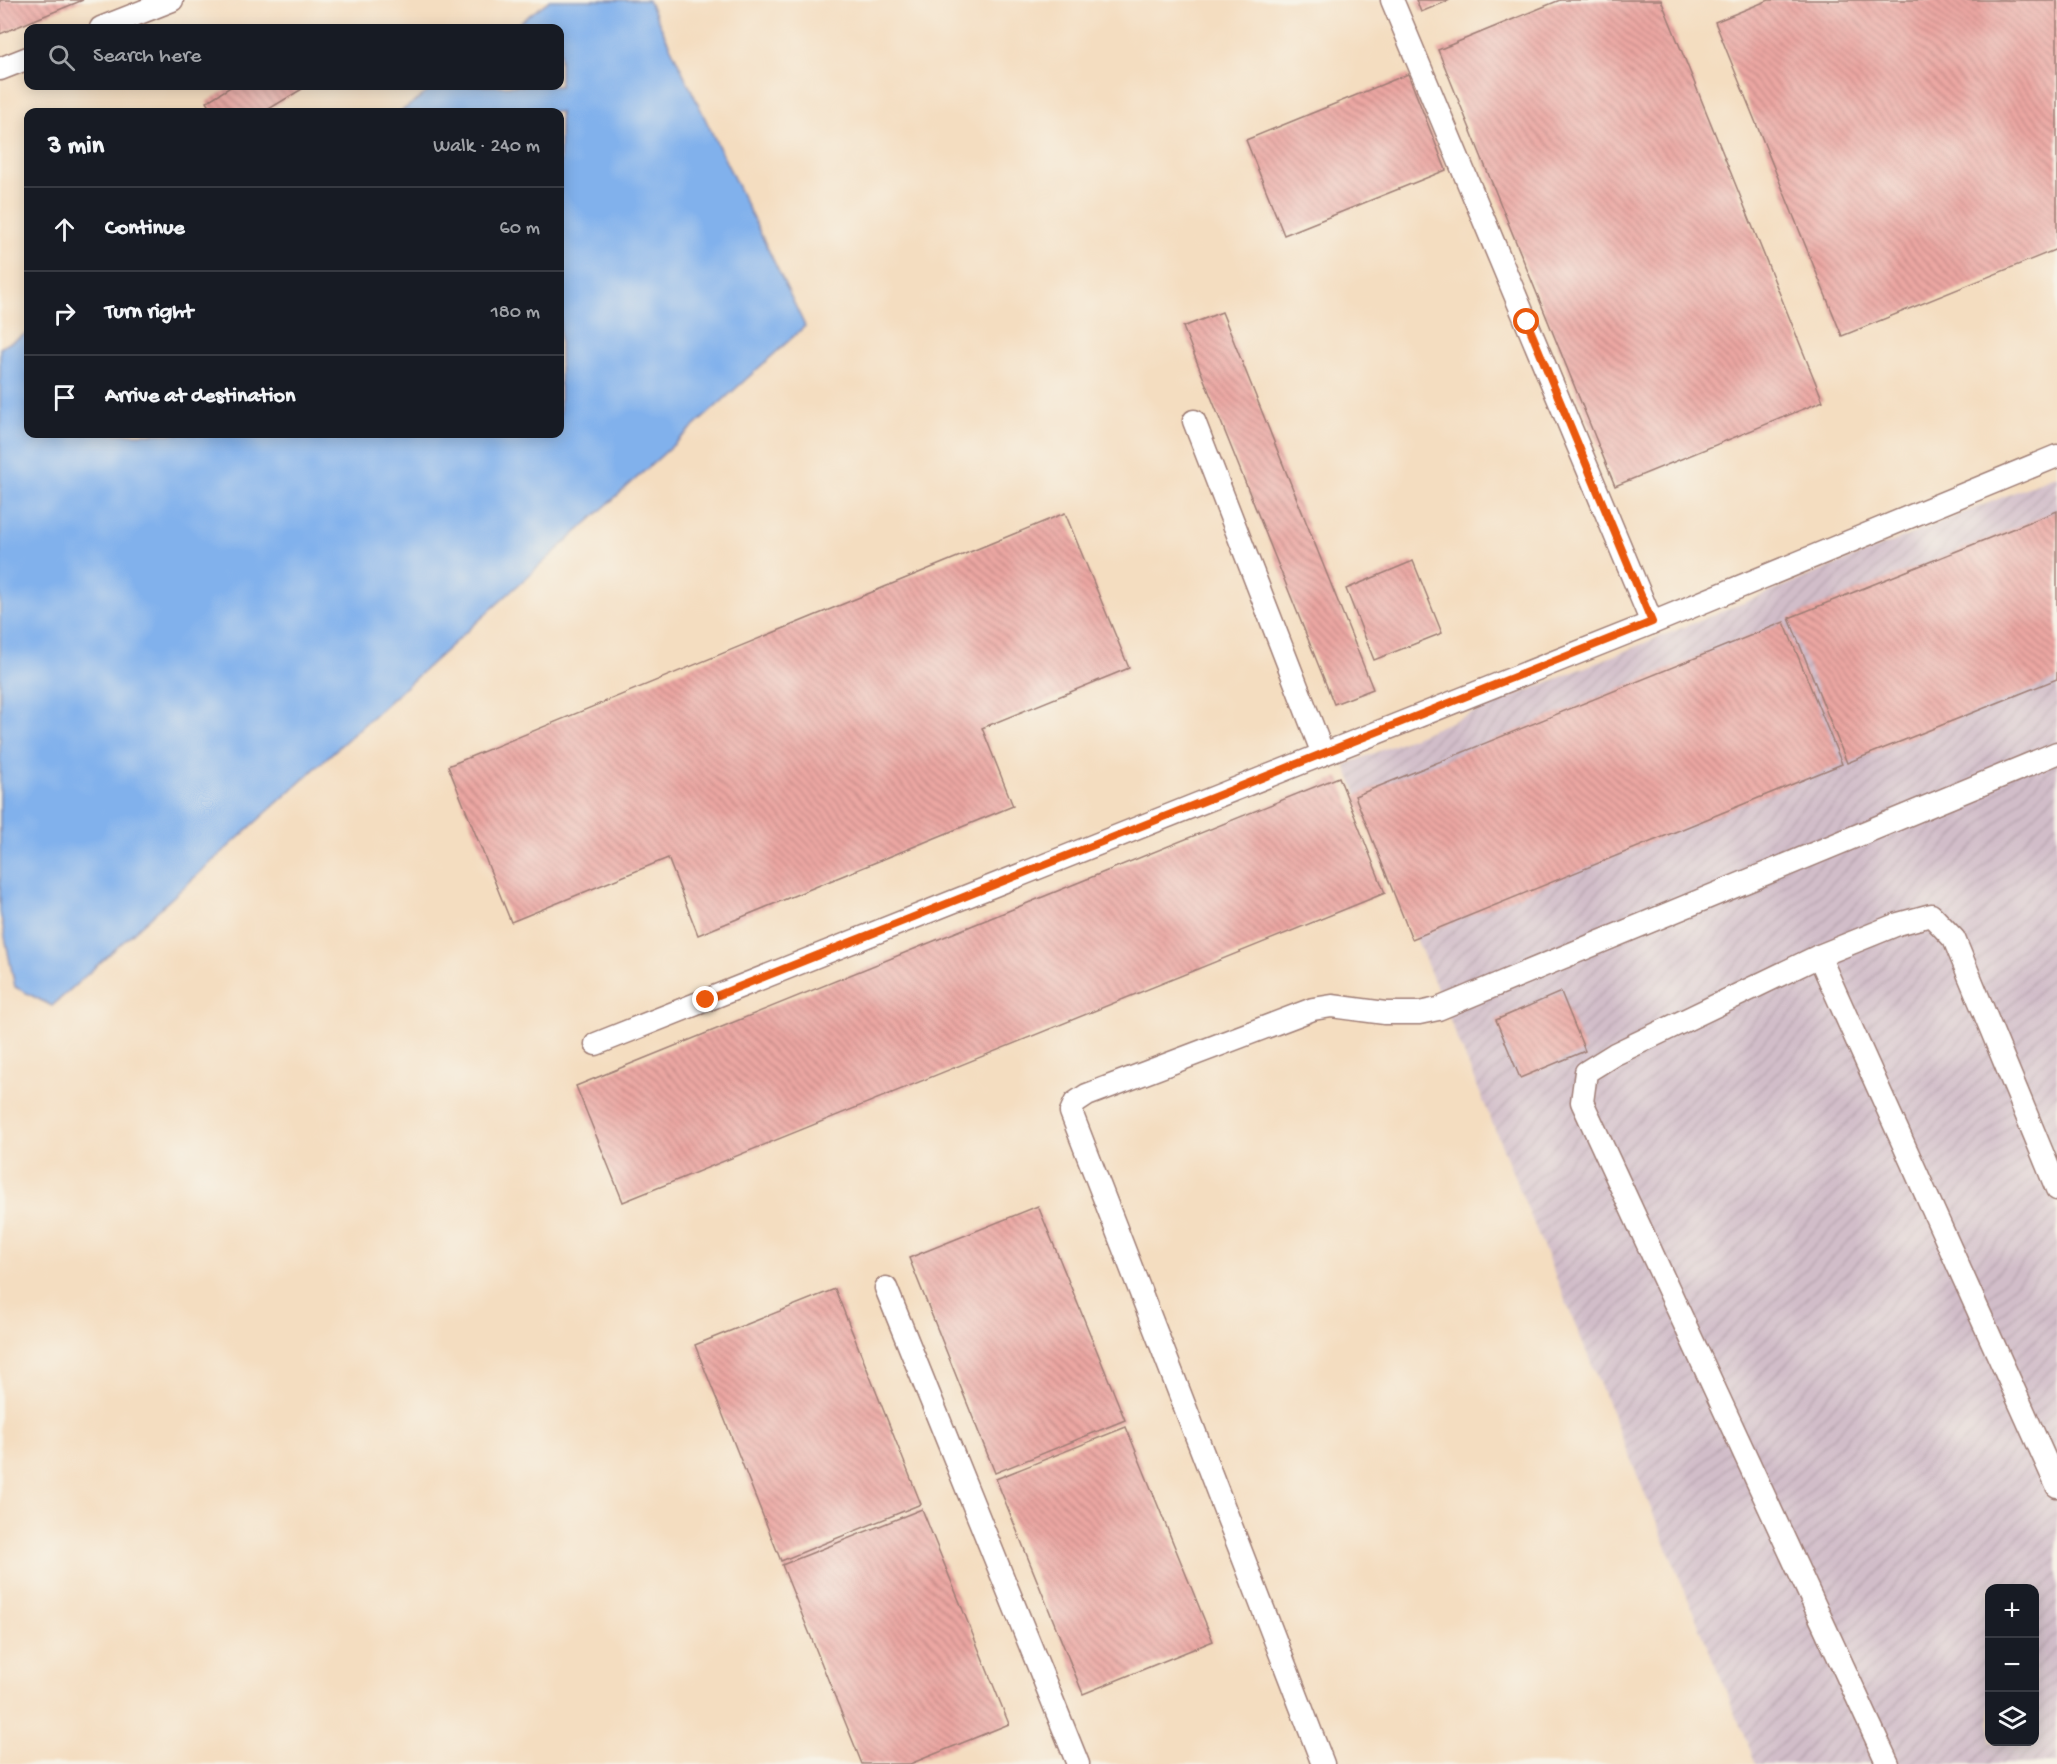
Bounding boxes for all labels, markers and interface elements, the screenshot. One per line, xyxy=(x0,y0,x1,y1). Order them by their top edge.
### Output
search box xyxy=(24,24,564,90)
icon: search xyxy=(45,41,78,74)
text: Search here xyxy=(93,44,201,70)
text: 3 min xyxy=(48,132,104,163)
text: Walk · 240 m xyxy=(433,136,540,159)
icon: ahead xyxy=(48,213,81,246)
text: Continue xyxy=(105,216,185,242)
text: 60 m xyxy=(500,218,540,241)
icon: right xyxy=(48,297,81,330)
text: Turn right xyxy=(105,300,193,326)
text: 180 m xyxy=(491,302,540,325)
route start xyxy=(1513,308,1539,334)
icon: arrive xyxy=(48,381,81,414)
text: Arrive at destination xyxy=(105,384,295,410)
route end xyxy=(692,986,718,1012)
map controls xyxy=(1985,1584,2039,1746)
button: + xyxy=(1985,1584,2039,1638)
button: − xyxy=(1985,1638,2039,1692)
button: layers xyxy=(1985,1692,2039,1746)

